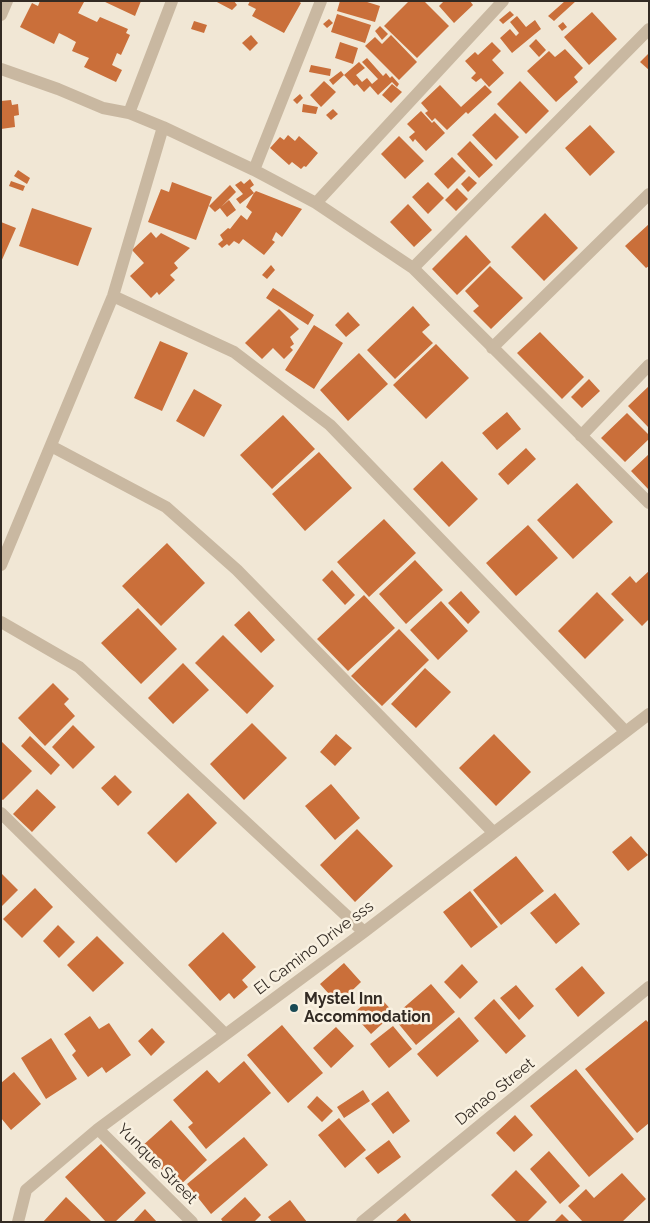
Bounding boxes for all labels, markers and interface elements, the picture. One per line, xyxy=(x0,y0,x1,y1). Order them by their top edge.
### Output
street label: El Camino Drive sss xyxy=(251,897,377,999)
place label: Mystel Inn Accommodation xyxy=(304,989,431,1027)
marker: Mystel Inn Accommodation xyxy=(288,1002,300,1014)
street label: Danao Street xyxy=(452,1054,538,1130)
street label: Yunque Street xyxy=(113,1120,201,1208)

